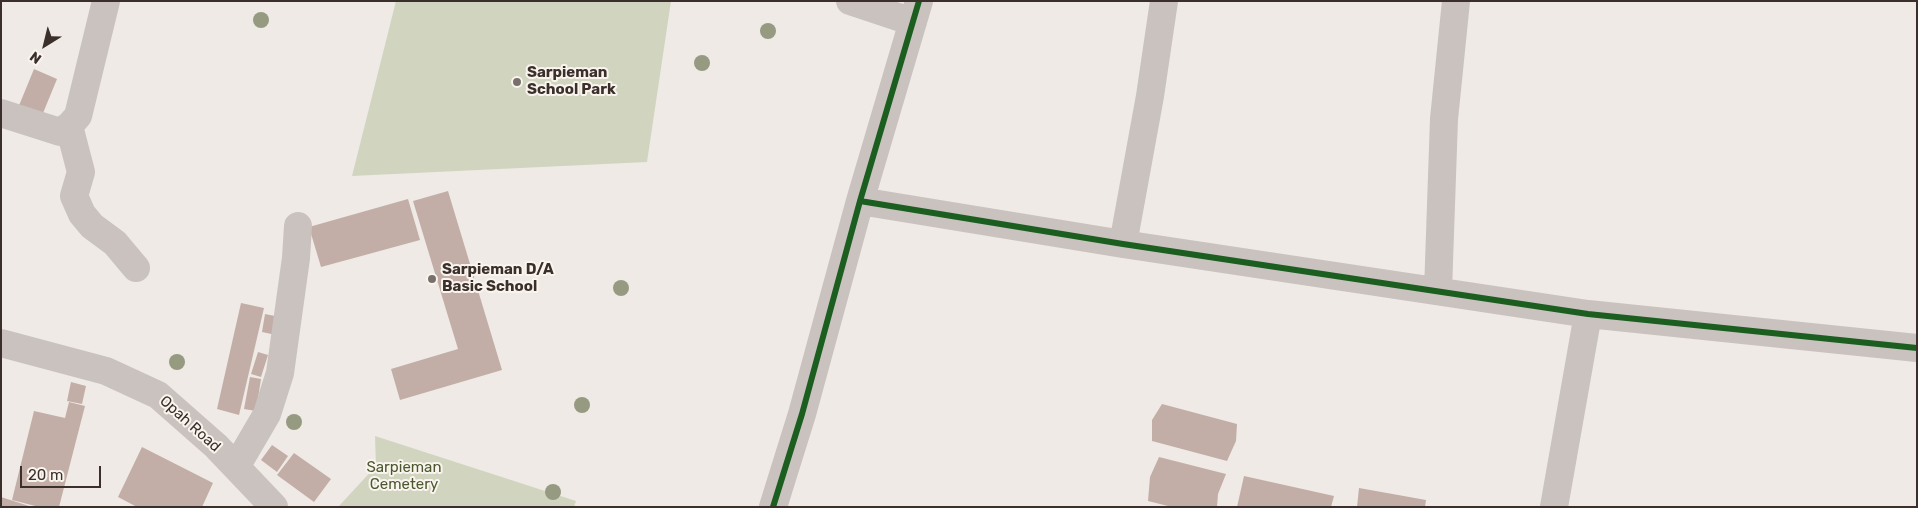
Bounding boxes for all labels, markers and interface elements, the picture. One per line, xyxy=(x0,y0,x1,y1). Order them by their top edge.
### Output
north arrow xyxy=(20,20,70,70)
text: N xyxy=(27,48,45,67)
place label: Sarpieman School Park xyxy=(527,64,616,99)
marker: Sarpieman School Park xyxy=(511,76,523,88)
place label: Sarpieman D/A Basic School xyxy=(442,261,554,296)
marker: Sarpieman D/A Basic School xyxy=(426,273,438,285)
street label: Opah Road xyxy=(156,392,224,456)
scale bar xyxy=(22,456,104,488)
park label: Sarpieman Cemetery xyxy=(367,459,441,494)
text: 20 m xyxy=(28,466,63,484)

